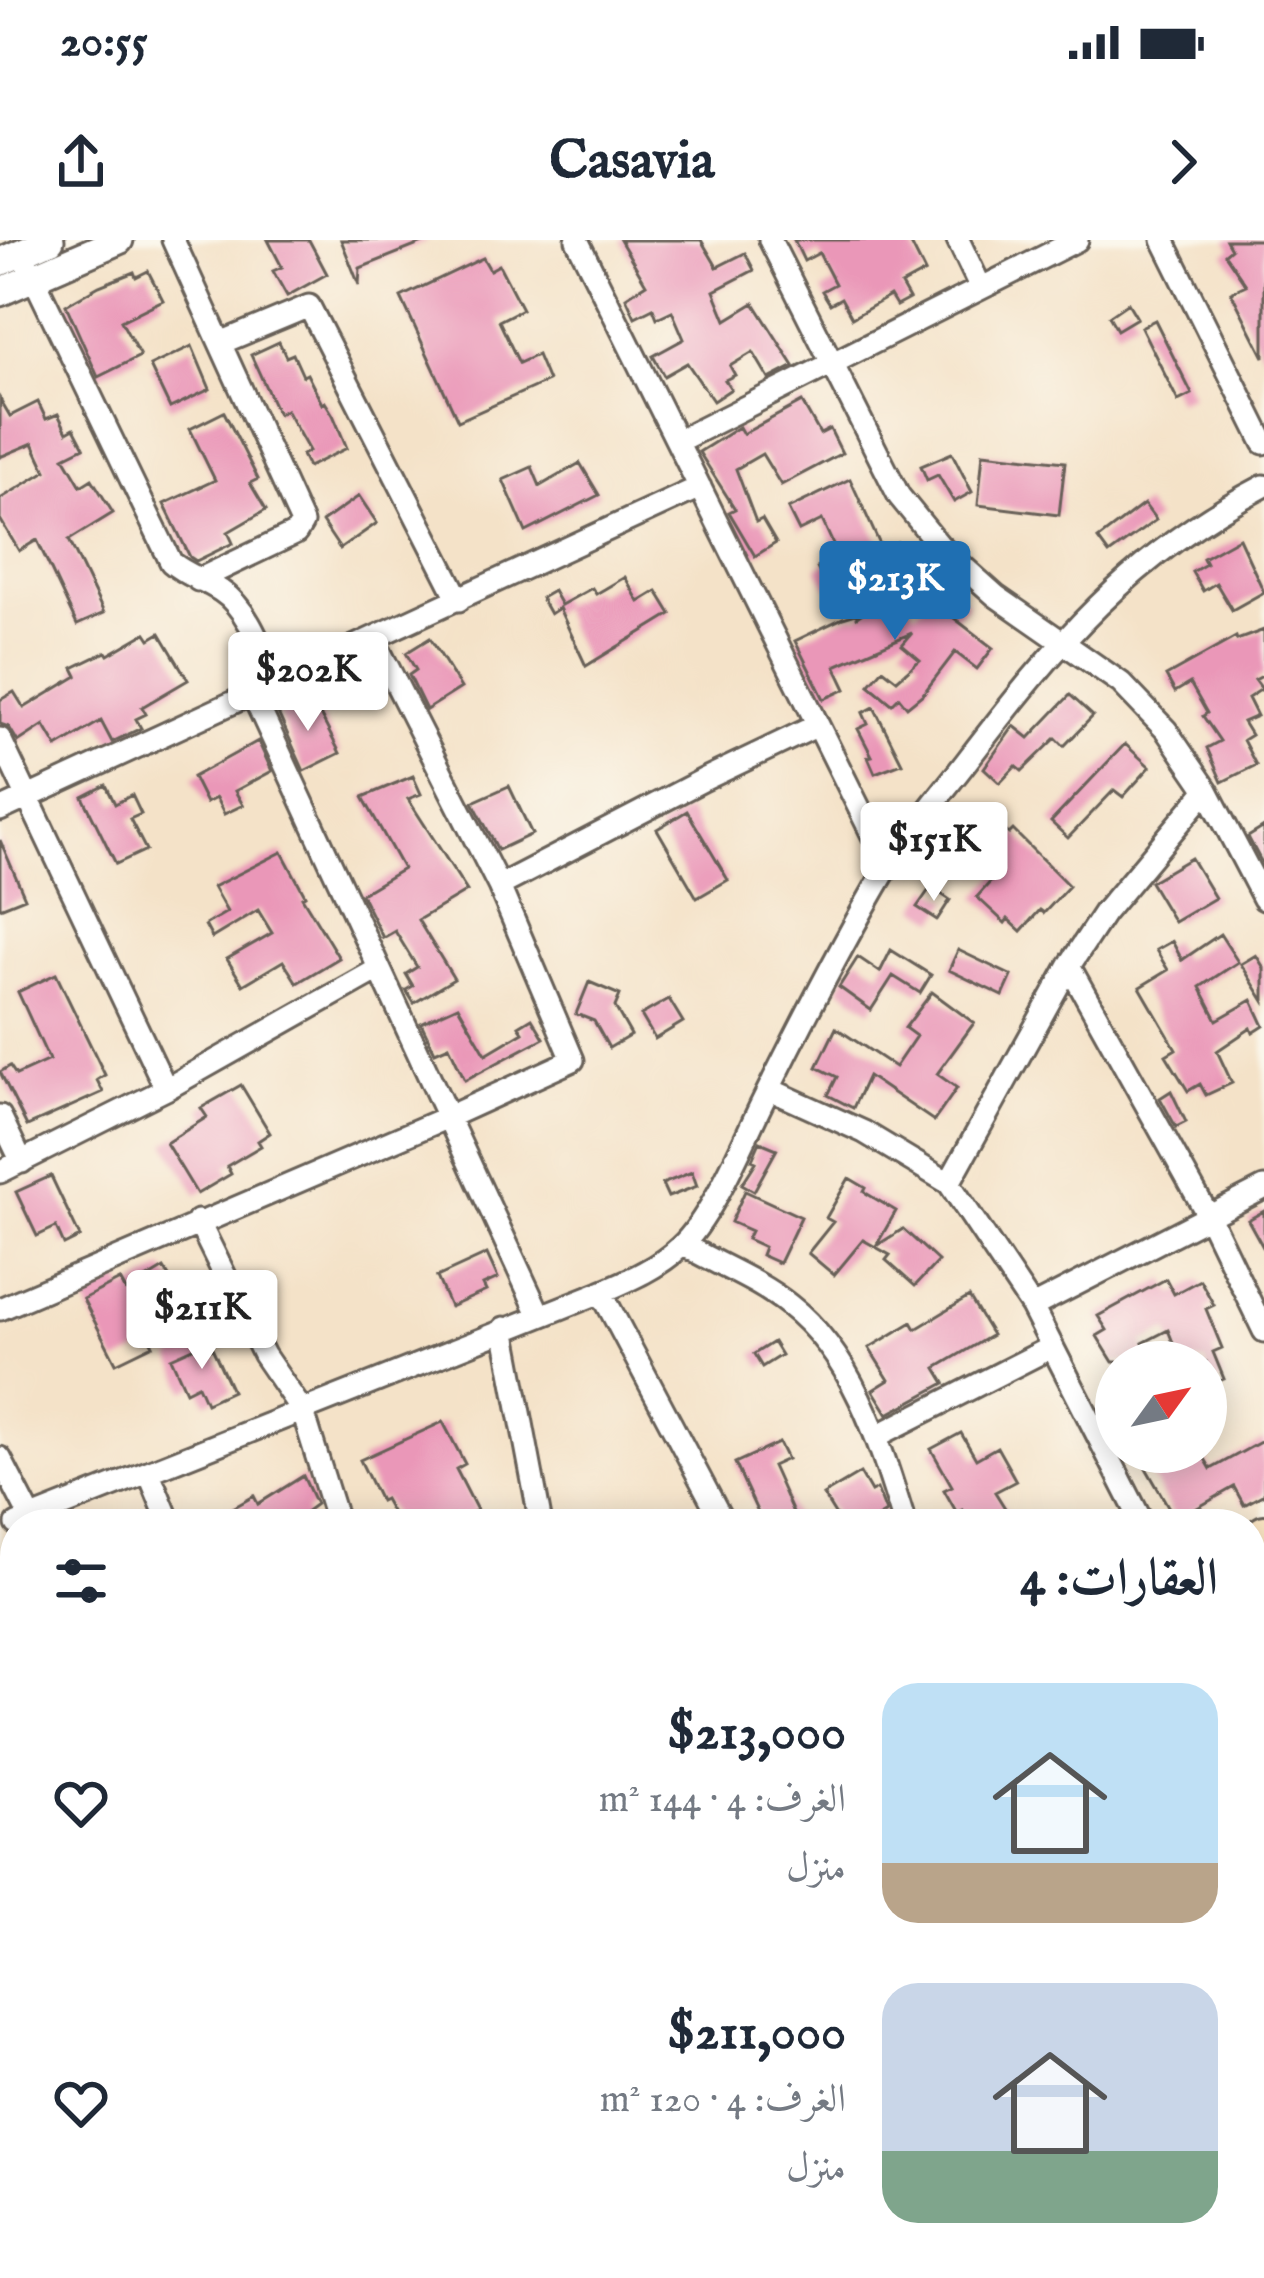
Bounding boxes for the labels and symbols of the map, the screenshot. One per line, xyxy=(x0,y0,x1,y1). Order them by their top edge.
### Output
pin: $213K xyxy=(811,541,979,643)
pin: $202K xyxy=(224,632,392,734)
pin: $151K xyxy=(850,802,1018,904)
pin: $211K xyxy=(118,1270,286,1372)
north arrow xyxy=(1095,1341,1227,1473)

